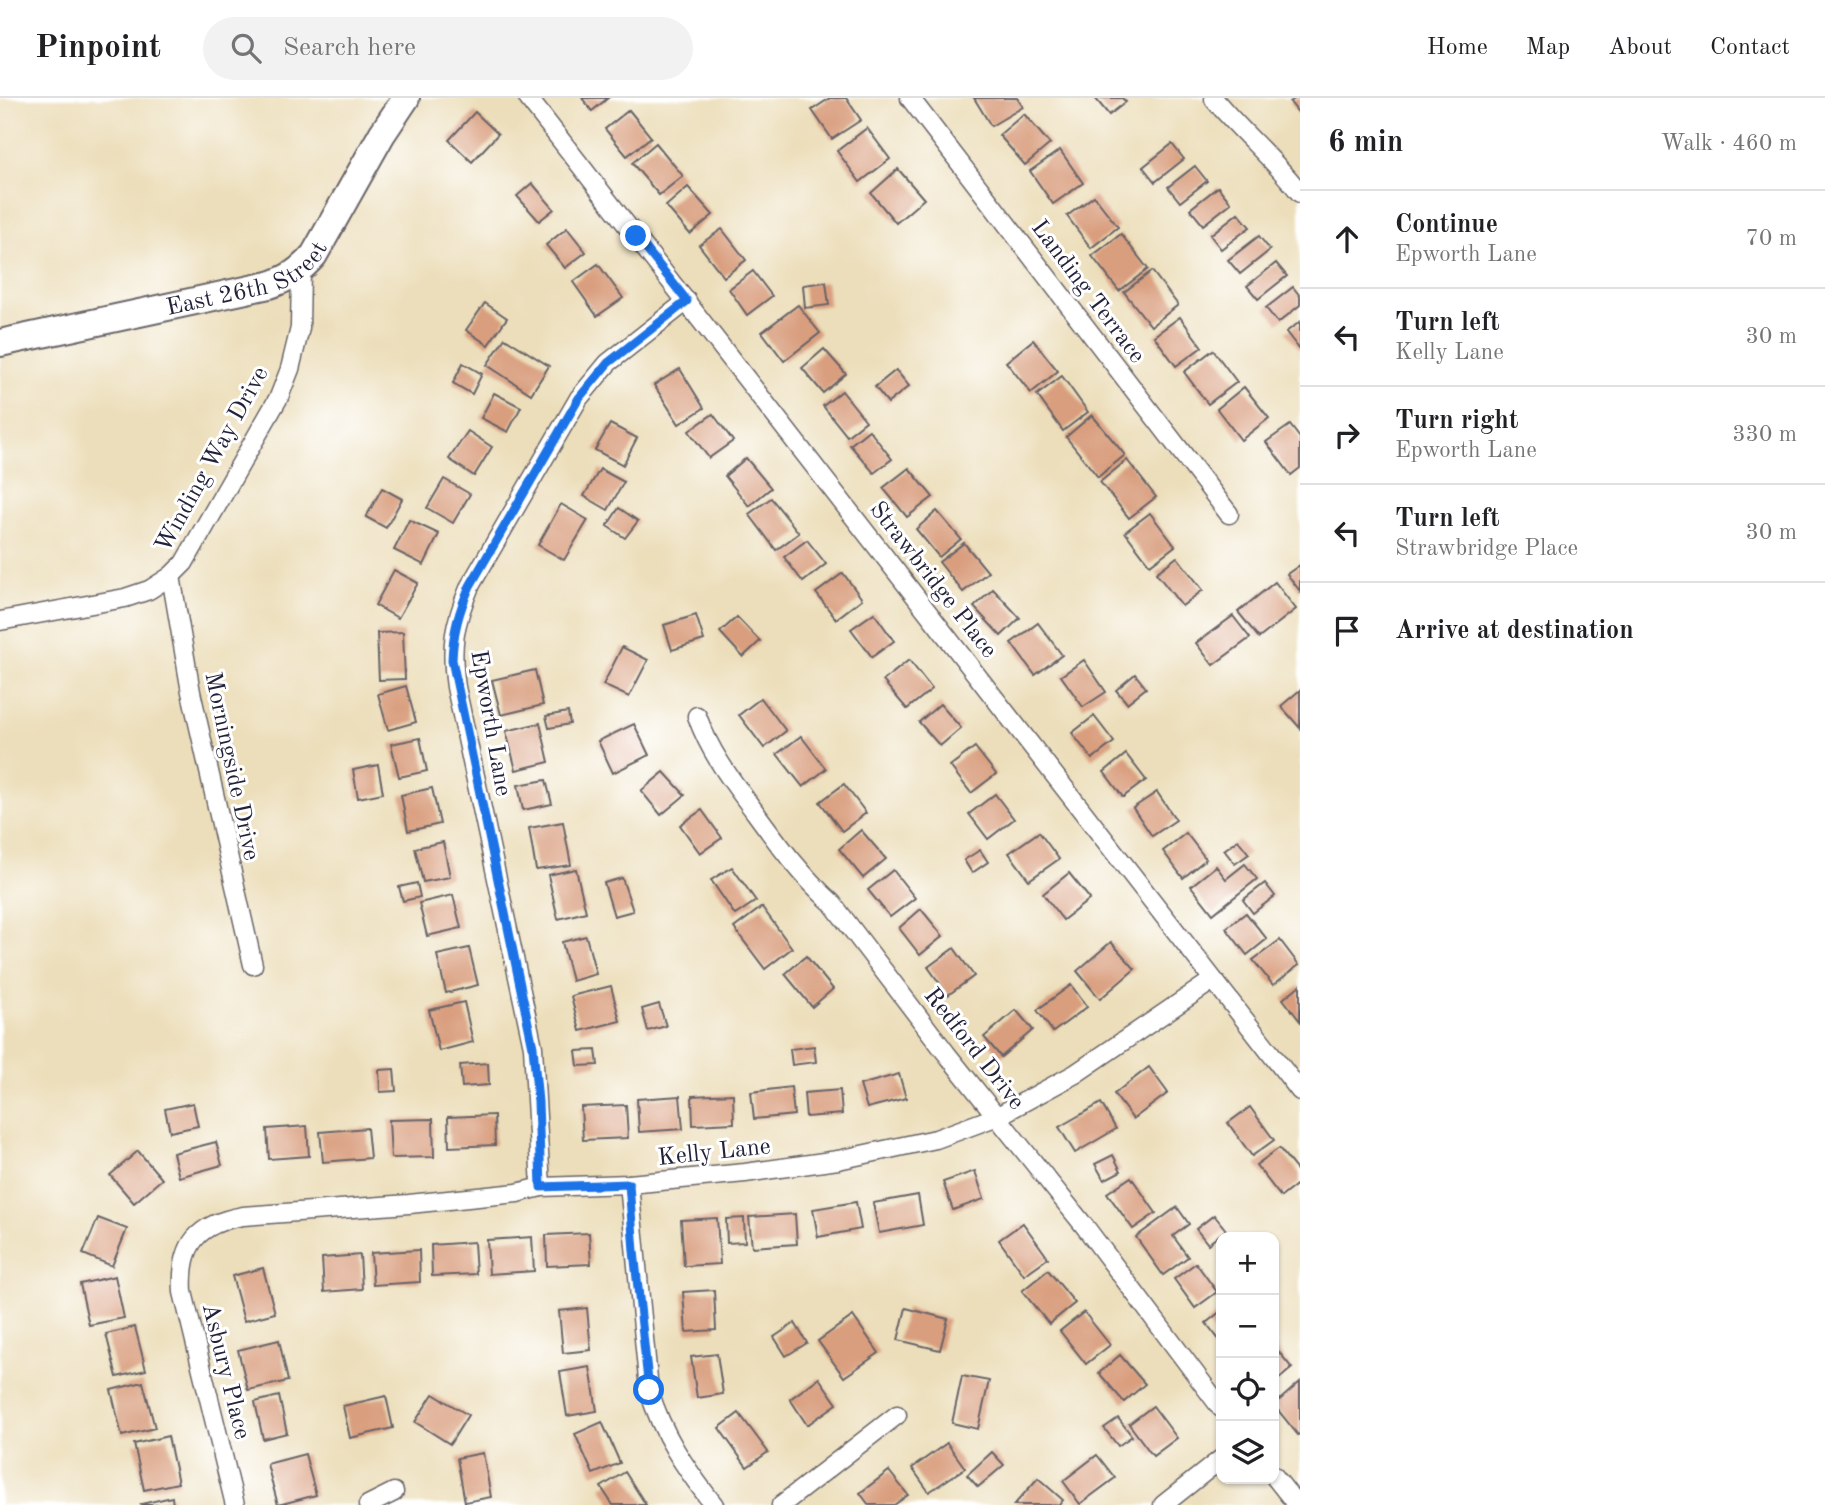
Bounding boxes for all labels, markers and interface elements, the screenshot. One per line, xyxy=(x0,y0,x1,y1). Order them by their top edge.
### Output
search box xyxy=(203,17,693,80)
icon: search xyxy=(227,29,265,67)
text: Pinpoint xyxy=(35,32,161,65)
text: Search here xyxy=(283,35,416,61)
text: Home xyxy=(1427,36,1488,60)
text: Map xyxy=(1526,36,1570,60)
text: About xyxy=(1608,36,1672,60)
text: Contact xyxy=(1710,36,1790,60)
text: 6 min xyxy=(1328,128,1403,158)
text: Walk · 460 m xyxy=(1661,132,1797,155)
text: Continue xyxy=(1395,212,1498,238)
street label: Landing Terrace xyxy=(1026,216,1149,368)
route end xyxy=(620,220,651,251)
icon: ahead xyxy=(1328,220,1366,258)
text: 70 m xyxy=(1746,227,1797,250)
street label: East 26th Street xyxy=(164,238,333,321)
text: Epworth Lane xyxy=(1395,243,1537,266)
text: Turn left xyxy=(1395,310,1500,336)
icon: left xyxy=(1328,318,1366,356)
text: 30 m xyxy=(1746,325,1797,348)
text: Kelly Lane xyxy=(1395,341,1504,364)
street label: Winding Way Drive xyxy=(152,363,274,557)
text: Turn right xyxy=(1395,408,1518,434)
icon: right xyxy=(1328,416,1366,454)
text: 330 m xyxy=(1732,423,1797,446)
text: Epworth Lane xyxy=(1395,439,1537,462)
street label: Strawbridge Place xyxy=(864,498,1001,663)
text: Turn left xyxy=(1395,506,1500,532)
icon: left xyxy=(1328,514,1366,552)
text: 30 m xyxy=(1746,521,1797,544)
text: Strawbridge Place xyxy=(1395,537,1578,560)
icon: arrive xyxy=(1328,612,1366,650)
text: Arrive at destination xyxy=(1395,618,1634,644)
street label: Epworth Lane xyxy=(465,648,515,798)
street label: Morningside Drive xyxy=(199,670,263,863)
street label: Redford Drive xyxy=(919,984,1028,1115)
street label: Kelly Lane xyxy=(657,1135,772,1171)
map controls xyxy=(1216,1232,1279,1484)
button: + xyxy=(1216,1232,1279,1295)
button: − xyxy=(1216,1295,1279,1358)
street label: Asbury Place xyxy=(197,1301,254,1442)
button: locate xyxy=(1216,1358,1279,1421)
route start xyxy=(633,1374,664,1405)
button: layers xyxy=(1216,1421,1279,1484)

